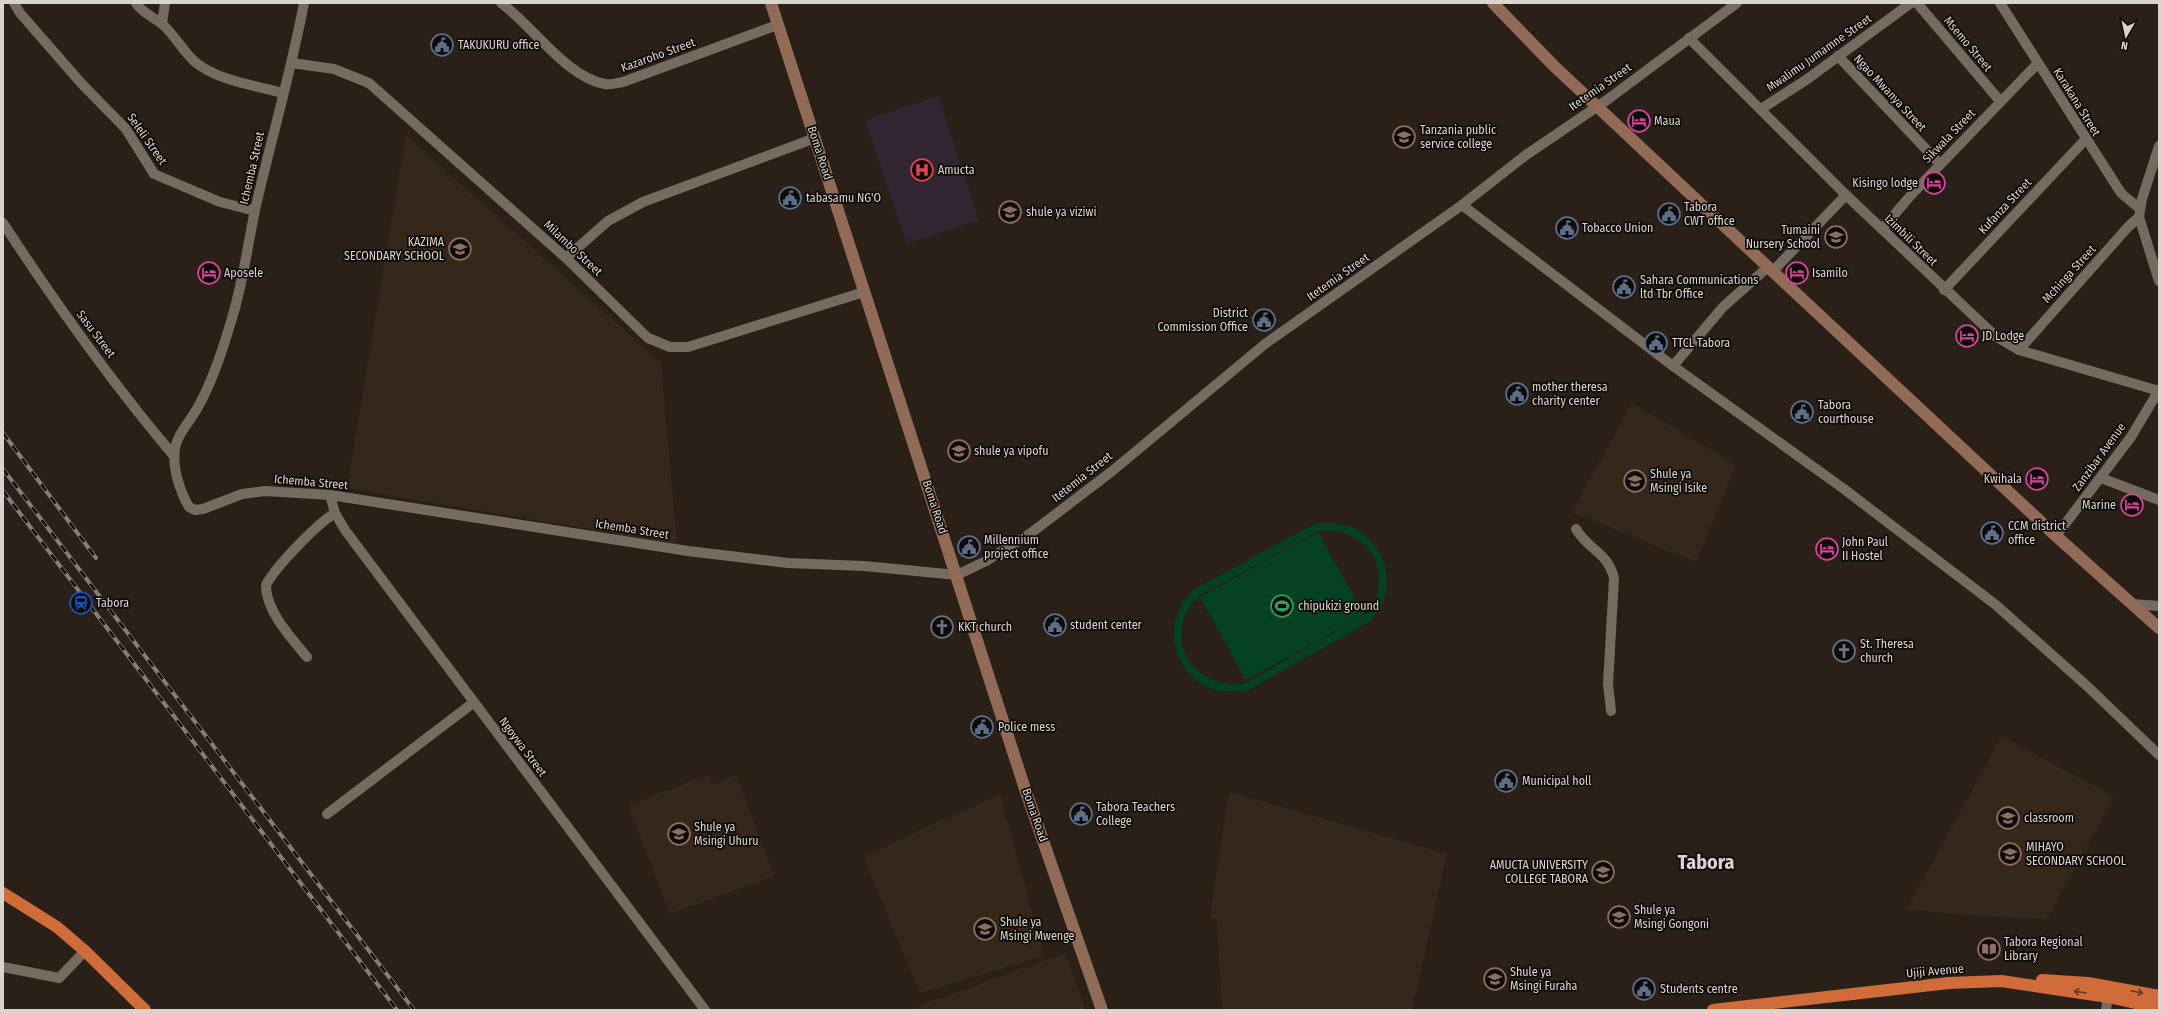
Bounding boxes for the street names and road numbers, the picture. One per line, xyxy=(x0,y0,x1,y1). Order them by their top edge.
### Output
street label: Mwalimu Jumamne Street xyxy=(1764,11,1874,95)
street label: Msemo Street xyxy=(1941,14,1995,74)
street label: Kazaroho Street xyxy=(619,35,697,75)
street label: Ngao Mwanya Street xyxy=(1851,52,1929,134)
street label: Itetemia Street xyxy=(1566,60,1634,114)
street label: Karakana Street xyxy=(2050,65,2104,139)
street label: Sikwala Street xyxy=(1920,106,1978,166)
street label: Seleli Street xyxy=(124,111,170,167)
street label: Boma Road xyxy=(805,124,835,182)
street label: Ichemba Street xyxy=(237,130,267,206)
street label: Kufanza Street xyxy=(1976,175,2034,237)
street label: Izimbili Street xyxy=(1882,211,1940,269)
street label: Milambo Street xyxy=(541,217,605,279)
street label: Mchinga Street xyxy=(2039,242,2099,306)
street label: Itetemia Street xyxy=(1304,250,1372,304)
street label: Sasu Street xyxy=(74,308,118,360)
street label: Zanzibar Avenue xyxy=(2070,420,2128,494)
street label: Itetemia Street xyxy=(1049,449,1115,505)
street label: Ichemba Street xyxy=(273,472,349,492)
street label: Boma Road xyxy=(920,478,950,536)
street label: Ichemba Street xyxy=(594,516,670,542)
street label: Ngoywa Street xyxy=(496,715,550,779)
street label: Boma Road xyxy=(1019,786,1051,844)
street label: Ujiji Avenue xyxy=(1905,961,1965,981)

